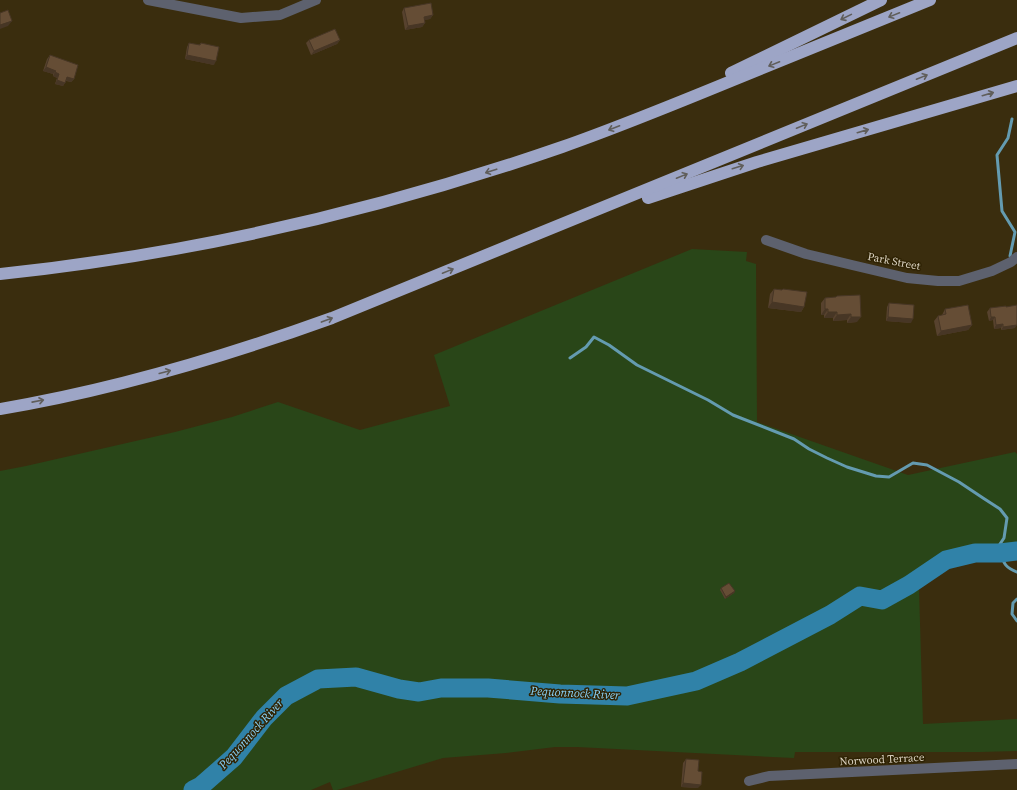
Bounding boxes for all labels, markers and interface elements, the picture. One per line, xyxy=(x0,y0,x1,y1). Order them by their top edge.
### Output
one-way arrow xyxy=(888,11,900,19)
one-way arrow xyxy=(841,14,853,21)
one-way arrow xyxy=(768,61,780,68)
one-way arrow xyxy=(916,73,928,80)
one-way arrow xyxy=(981,90,994,98)
one-way arrow xyxy=(796,122,808,130)
one-way arrow xyxy=(609,125,621,133)
one-way arrow xyxy=(856,127,869,134)
one-way arrow xyxy=(732,163,744,171)
one-way arrow xyxy=(485,168,498,175)
one-way arrow xyxy=(675,171,687,179)
street label: Park Street xyxy=(866,249,922,274)
one-way arrow xyxy=(441,267,453,275)
one-way arrow xyxy=(321,315,333,323)
one-way arrow xyxy=(158,368,171,375)
one-way arrow xyxy=(31,397,44,405)
water label: Pequonnock River xyxy=(529,683,621,703)
water label: Pequonnock River xyxy=(215,695,288,773)
street label: Norwood Terrace xyxy=(839,750,925,769)

